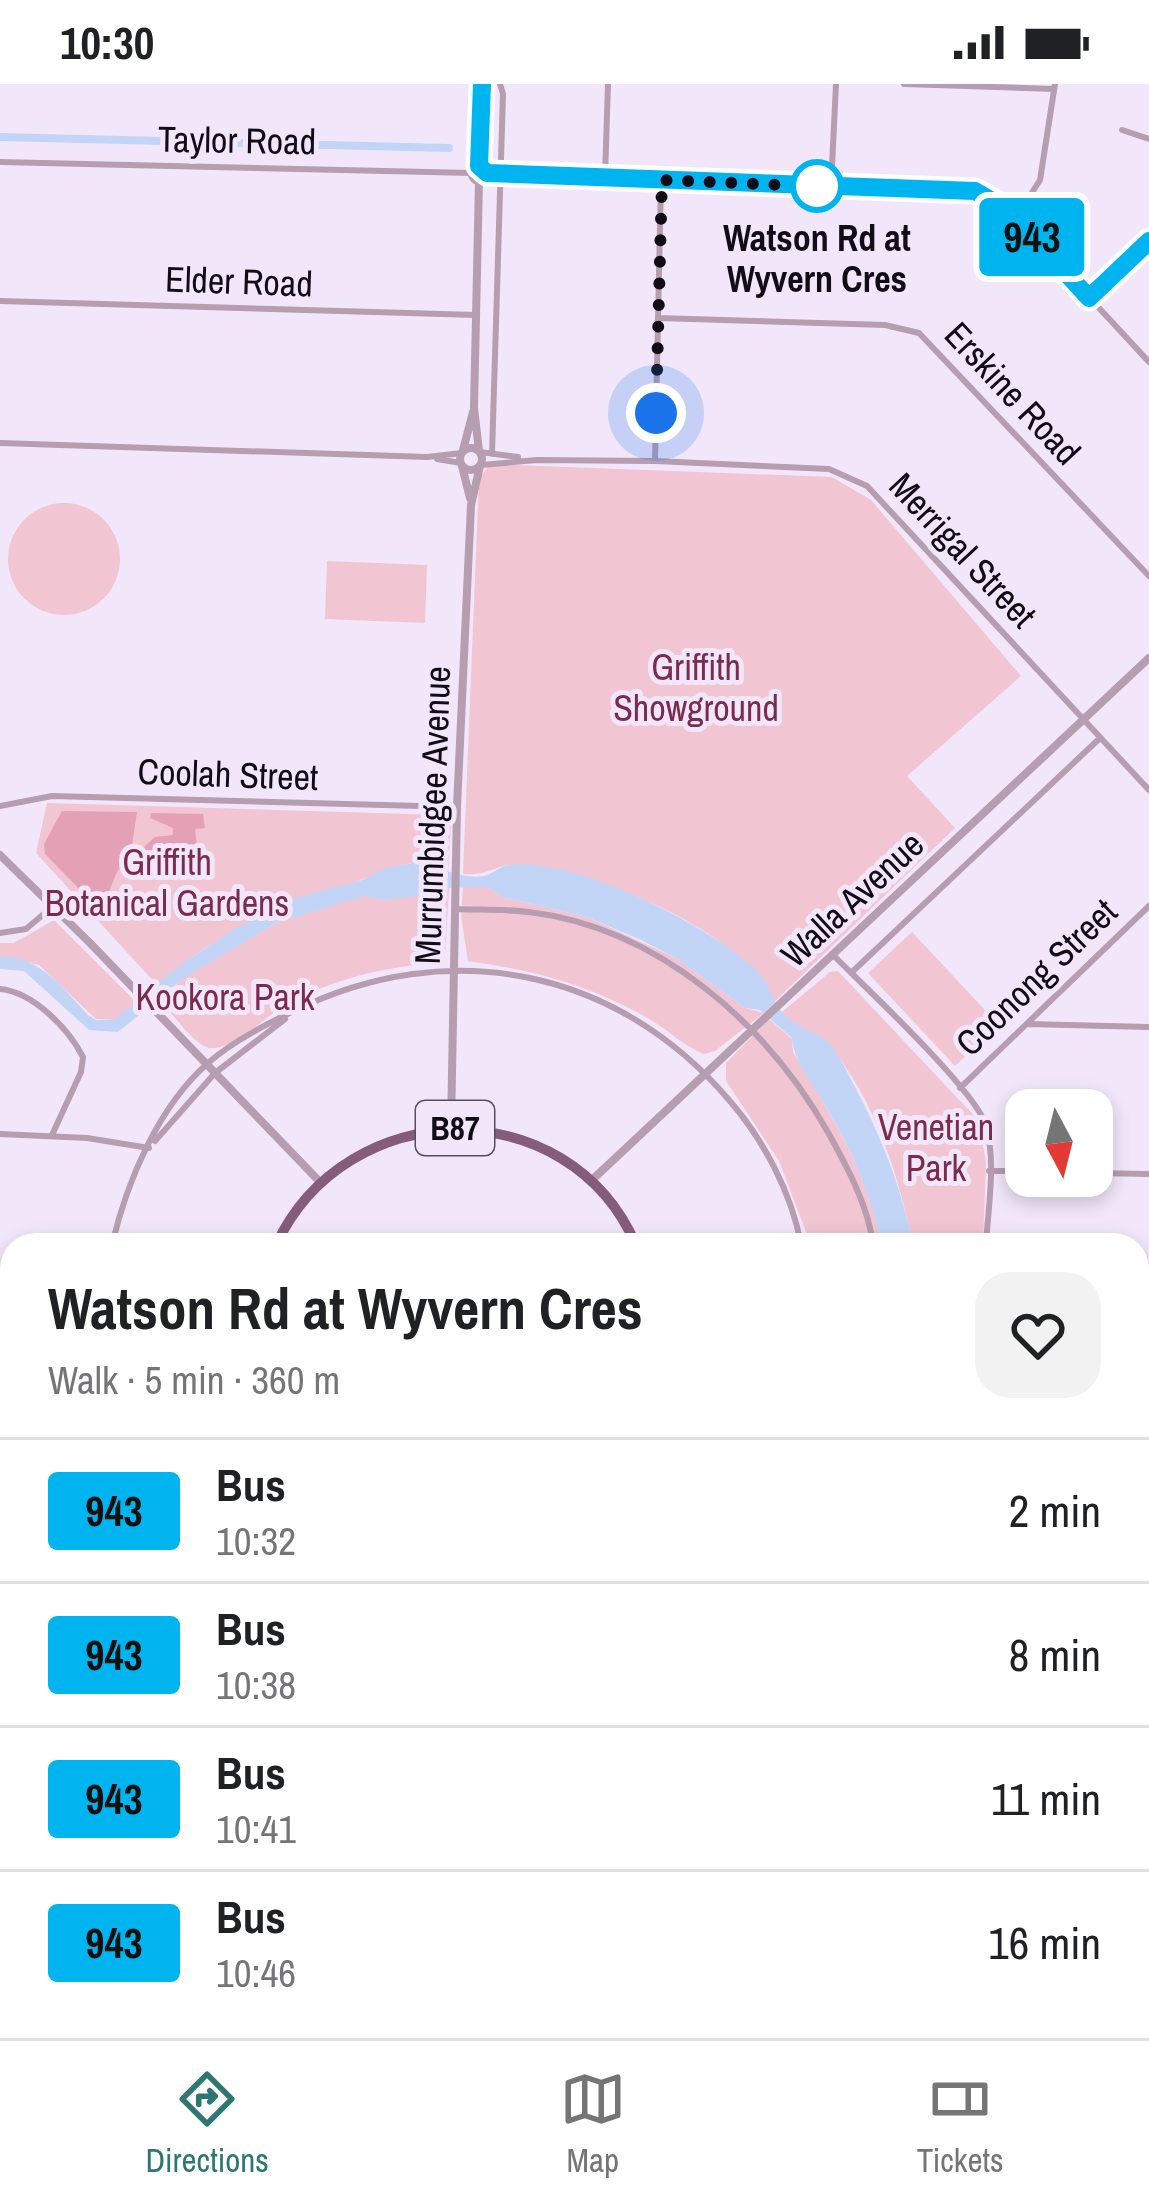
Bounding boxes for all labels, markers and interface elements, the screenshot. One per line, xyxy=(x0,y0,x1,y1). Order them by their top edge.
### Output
text: 10:30 xyxy=(60,12,154,73)
street label: Taylor Road xyxy=(158,115,316,165)
marker: Watson Rd at Wyvern Cres xyxy=(792,161,842,211)
line badge: 943 xyxy=(963,198,1101,276)
text: 943 xyxy=(1003,209,1061,265)
place label: Watson Rd at Wyvern Cres xyxy=(723,214,911,303)
street label: Elder Road xyxy=(164,254,314,308)
street label: Erskine Road xyxy=(934,311,1092,475)
your location xyxy=(626,383,686,443)
street label: Merrigal Street xyxy=(879,462,1047,638)
park label: Griffith Showground xyxy=(613,643,779,732)
street label: Murrumbidgee Avenue xyxy=(403,665,461,965)
street label: Coolah Street xyxy=(137,747,319,801)
street label: Walla Avenue xyxy=(770,820,934,978)
park label: Griffith Botanical Gardens xyxy=(45,838,289,927)
street label: Coonong Street xyxy=(945,888,1127,1066)
park label: Kookora Park xyxy=(136,973,315,1021)
north arrow xyxy=(1005,1089,1113,1197)
map controls xyxy=(1005,1089,1113,1197)
road number: B87 xyxy=(416,1101,494,1155)
park label: Venetian Park xyxy=(878,1103,994,1192)
text: Watson Rd at Wyvern Cres xyxy=(48,1270,643,1347)
button: heart xyxy=(975,1272,1101,1398)
text: Walk · 5 min · 360 m xyxy=(48,1354,340,1406)
text: Bus xyxy=(216,1454,286,1515)
text: 2 min xyxy=(1009,1480,1101,1541)
text: 943 xyxy=(85,1483,143,1539)
text: 10:32 xyxy=(216,1515,296,1567)
text: Bus xyxy=(216,1598,286,1659)
text: 8 min xyxy=(1009,1624,1101,1685)
text: 943 xyxy=(85,1627,143,1683)
text: 10:38 xyxy=(216,1659,296,1711)
text: Bus xyxy=(216,1742,286,1803)
text: 11 min xyxy=(991,1768,1101,1829)
text: 943 xyxy=(85,1771,143,1827)
text: 10:41 xyxy=(216,1803,296,1855)
text: Bus xyxy=(216,1886,286,1947)
text: 16 min xyxy=(988,1912,1101,1973)
text: 943 xyxy=(85,1915,143,1971)
text: 10:46 xyxy=(216,1947,296,1999)
tab: Directions xyxy=(146,2066,269,2182)
tab: Map xyxy=(560,2066,626,2182)
tab: Tickets xyxy=(917,2066,1003,2182)

